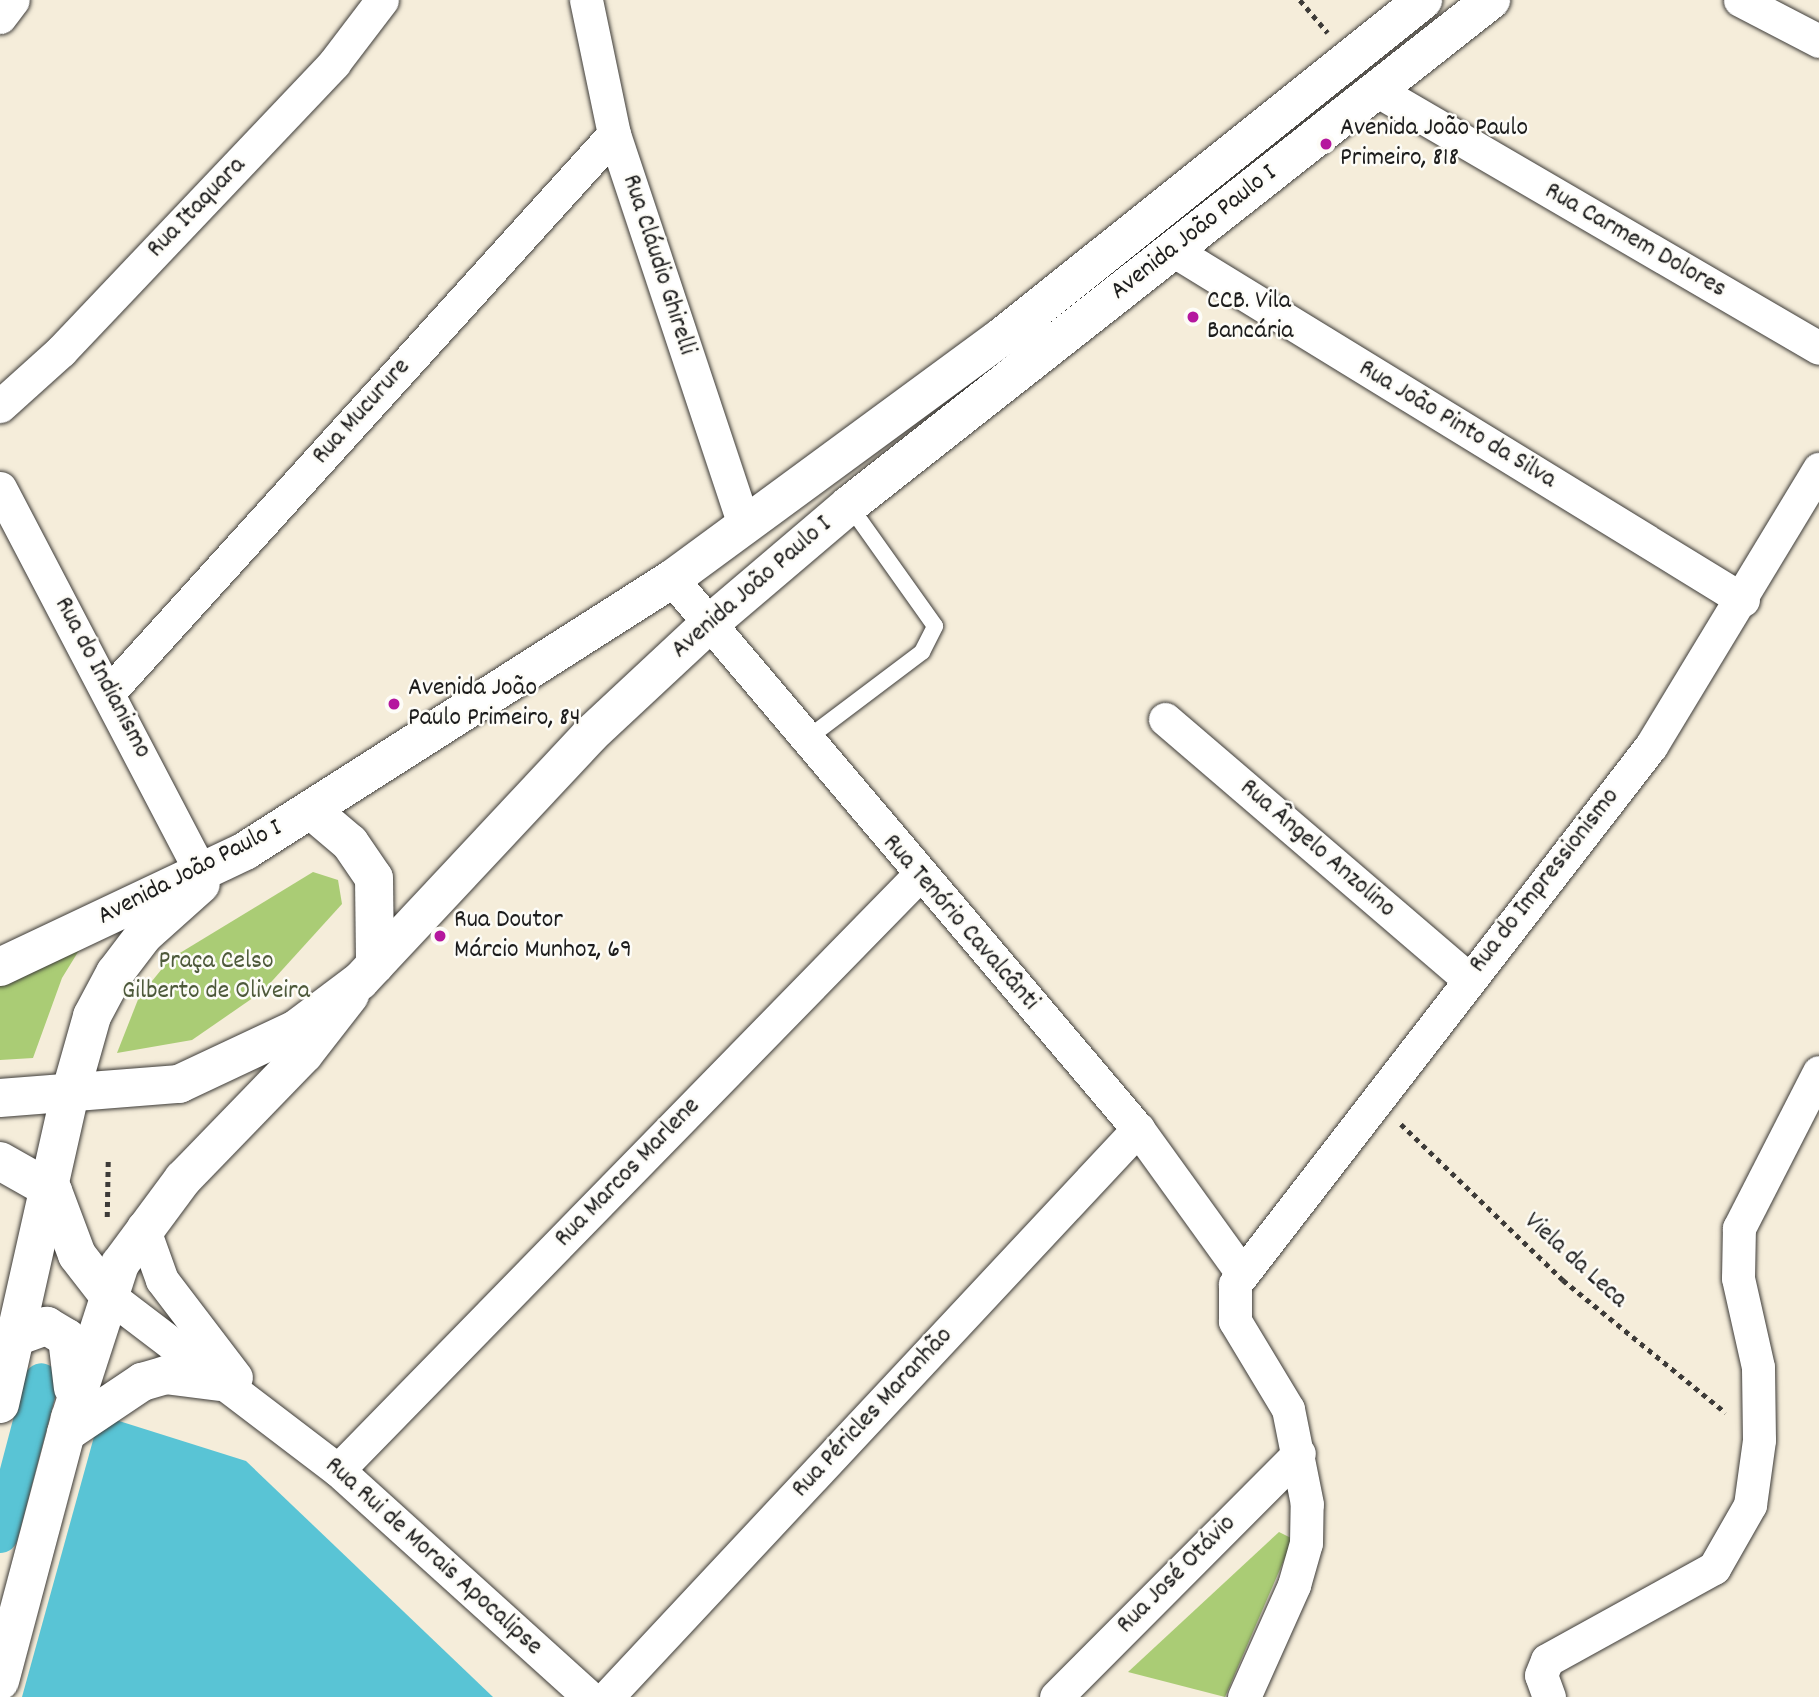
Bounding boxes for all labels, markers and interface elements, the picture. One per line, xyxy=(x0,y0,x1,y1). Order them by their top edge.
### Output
place label: Avenida João Paulo Primeiro, 818 xyxy=(1340,113,1528,174)
marker: Avenida João Paulo Primeiro, 818 xyxy=(1318,136,1334,152)
street label: Rua Itaquara xyxy=(141,151,253,265)
street label: Avenida João Paulo I xyxy=(1105,158,1283,308)
street label: Rua Cláudio Ghirelli xyxy=(614,171,702,359)
street label: Rua Carmem Dolores xyxy=(1539,176,1731,306)
place label: CCB. Vila Bancária xyxy=(1207,286,1294,348)
marker: CCB. Vila Bancária xyxy=(1185,309,1201,325)
street label: Rua Mucurure xyxy=(306,352,418,472)
street label: Rua João Pinto da Silva xyxy=(1353,354,1561,496)
street label: Avenida João Paulo I xyxy=(666,510,838,666)
street label: Rua do Indianismo xyxy=(46,592,158,764)
place label: Avenida João Paulo Primeiro, 84 xyxy=(408,673,581,734)
marker: Avenida João Paulo Primeiro, 84 xyxy=(386,696,402,712)
street label: Rua Ângelo Anzolino xyxy=(1233,773,1401,925)
street label: Rua do Impressionismo xyxy=(1463,782,1627,980)
street label: Avenida João Paulo I xyxy=(93,813,287,933)
street label: Rua Tenório Cavalcânti xyxy=(875,828,1045,1018)
place label: Rua Doutor Márcio Munhoz, 69 xyxy=(454,905,632,967)
marker: Rua Doutor Márcio Munhoz, 69 xyxy=(432,928,448,944)
park label: Praça Celso Gilberto de Oliveira xyxy=(122,946,310,1007)
street label: Rua Marcos Marlene xyxy=(549,1092,707,1254)
street label: Viela da Leca xyxy=(1517,1207,1633,1315)
street label: Rua Péricles Maranhão xyxy=(786,1321,960,1505)
street label: Rua Rui de Morais Apocalipse xyxy=(318,1451,548,1663)
street label: Rua José Otávio xyxy=(1111,1509,1243,1641)

